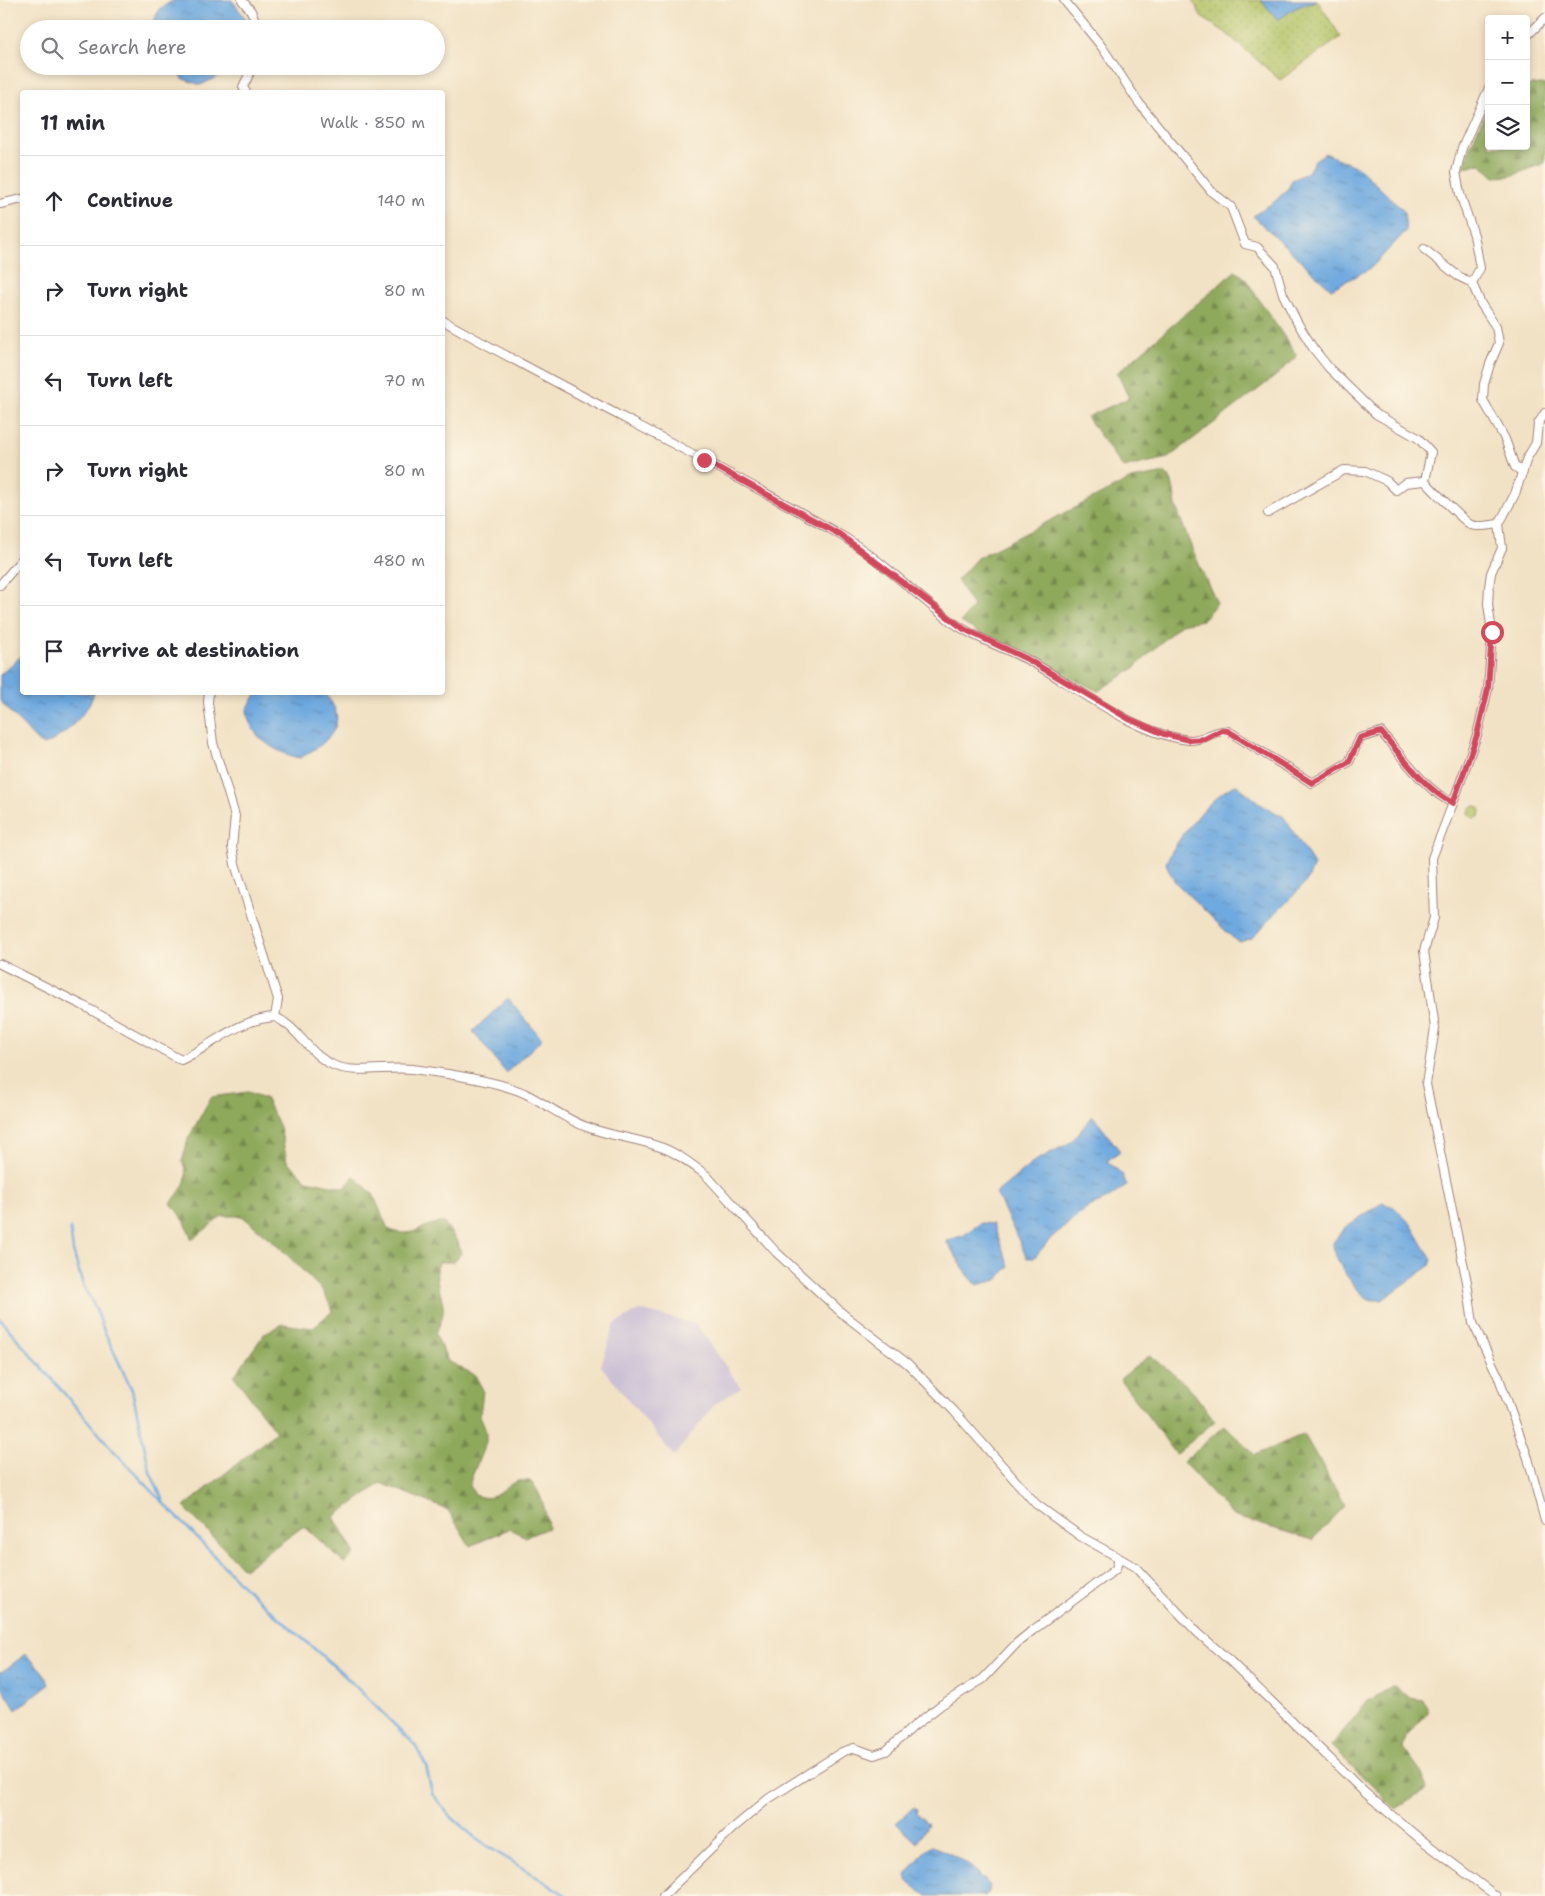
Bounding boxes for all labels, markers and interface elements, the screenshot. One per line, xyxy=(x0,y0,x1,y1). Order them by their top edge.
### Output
map controls xyxy=(1485,15,1530,150)
button: + xyxy=(1485,15,1530,60)
search box xyxy=(20,20,445,75)
icon: search xyxy=(38,34,66,62)
text: Search here xyxy=(78,35,187,60)
button: − xyxy=(1485,60,1530,105)
button: layers xyxy=(1485,105,1530,150)
text: 11 min xyxy=(40,109,105,137)
text: Walk · 850 m xyxy=(320,112,425,133)
icon: ahead xyxy=(40,187,68,215)
text: Continue xyxy=(87,188,173,213)
text: 140 m xyxy=(378,190,425,211)
icon: right xyxy=(40,277,68,305)
text: Turn right xyxy=(87,278,188,303)
text: 80 m xyxy=(384,280,425,301)
icon: left xyxy=(40,367,68,395)
text: Turn left xyxy=(87,368,173,393)
text: 70 m xyxy=(384,370,425,391)
route end xyxy=(693,449,716,472)
icon: right xyxy=(40,457,68,485)
text: Turn right xyxy=(87,458,188,483)
text: 80 m xyxy=(384,460,425,481)
icon: left xyxy=(40,547,68,575)
text: Turn left xyxy=(87,548,173,573)
text: 480 m xyxy=(373,550,425,571)
route start xyxy=(1481,621,1504,644)
icon: arrive xyxy=(40,637,68,665)
text: Arrive at destination xyxy=(87,638,299,663)

